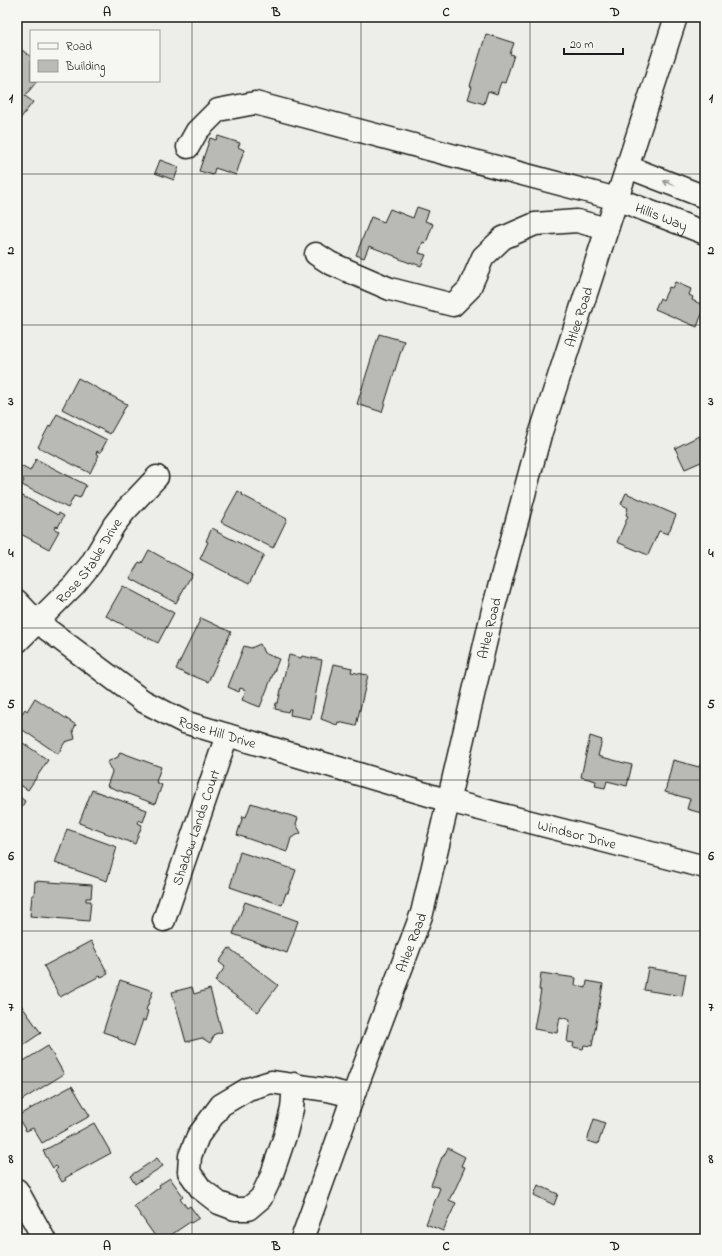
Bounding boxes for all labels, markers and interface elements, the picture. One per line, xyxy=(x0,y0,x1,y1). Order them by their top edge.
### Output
text: A xyxy=(103,3,111,22)
text: B xyxy=(271,3,281,22)
text: C xyxy=(442,3,450,22)
text: D xyxy=(609,3,620,22)
legend xyxy=(30,30,160,82)
scale bar xyxy=(564,30,623,56)
text: 20 m xyxy=(570,36,593,54)
text: Road xyxy=(66,38,92,56)
text: Building xyxy=(65,58,105,77)
text: 1 xyxy=(9,89,14,108)
text: 1 xyxy=(709,89,714,108)
one-way arrow xyxy=(663,179,675,187)
street label: Hillis Way xyxy=(632,198,691,238)
text: 2 xyxy=(7,241,15,260)
text: 2 xyxy=(707,241,715,260)
street label: Atlee Road xyxy=(560,284,600,350)
text: 3 xyxy=(7,392,14,411)
text: 3 xyxy=(707,392,714,411)
street label: Rose Stable Drive xyxy=(52,513,128,609)
text: 4 xyxy=(7,544,14,563)
text: 4 xyxy=(707,544,714,563)
street label: Atlee Road xyxy=(473,595,508,661)
text: 5 xyxy=(7,695,15,714)
text: 5 xyxy=(707,695,715,714)
street label: Rose Hill Drive xyxy=(174,712,259,755)
street label: Shadow Lands Court xyxy=(168,767,227,888)
street label: Windsor Drive xyxy=(535,815,619,856)
text: 6 xyxy=(7,847,14,866)
text: 6 xyxy=(707,847,714,866)
street label: Atlee Road xyxy=(392,910,433,976)
text: 7 xyxy=(8,998,14,1017)
text: 7 xyxy=(708,998,714,1017)
text: 8 xyxy=(8,1150,14,1169)
text: 8 xyxy=(708,1150,714,1169)
text: A xyxy=(103,1237,111,1256)
text: B xyxy=(271,1237,281,1256)
text: C xyxy=(442,1237,450,1256)
text: D xyxy=(609,1237,620,1256)

